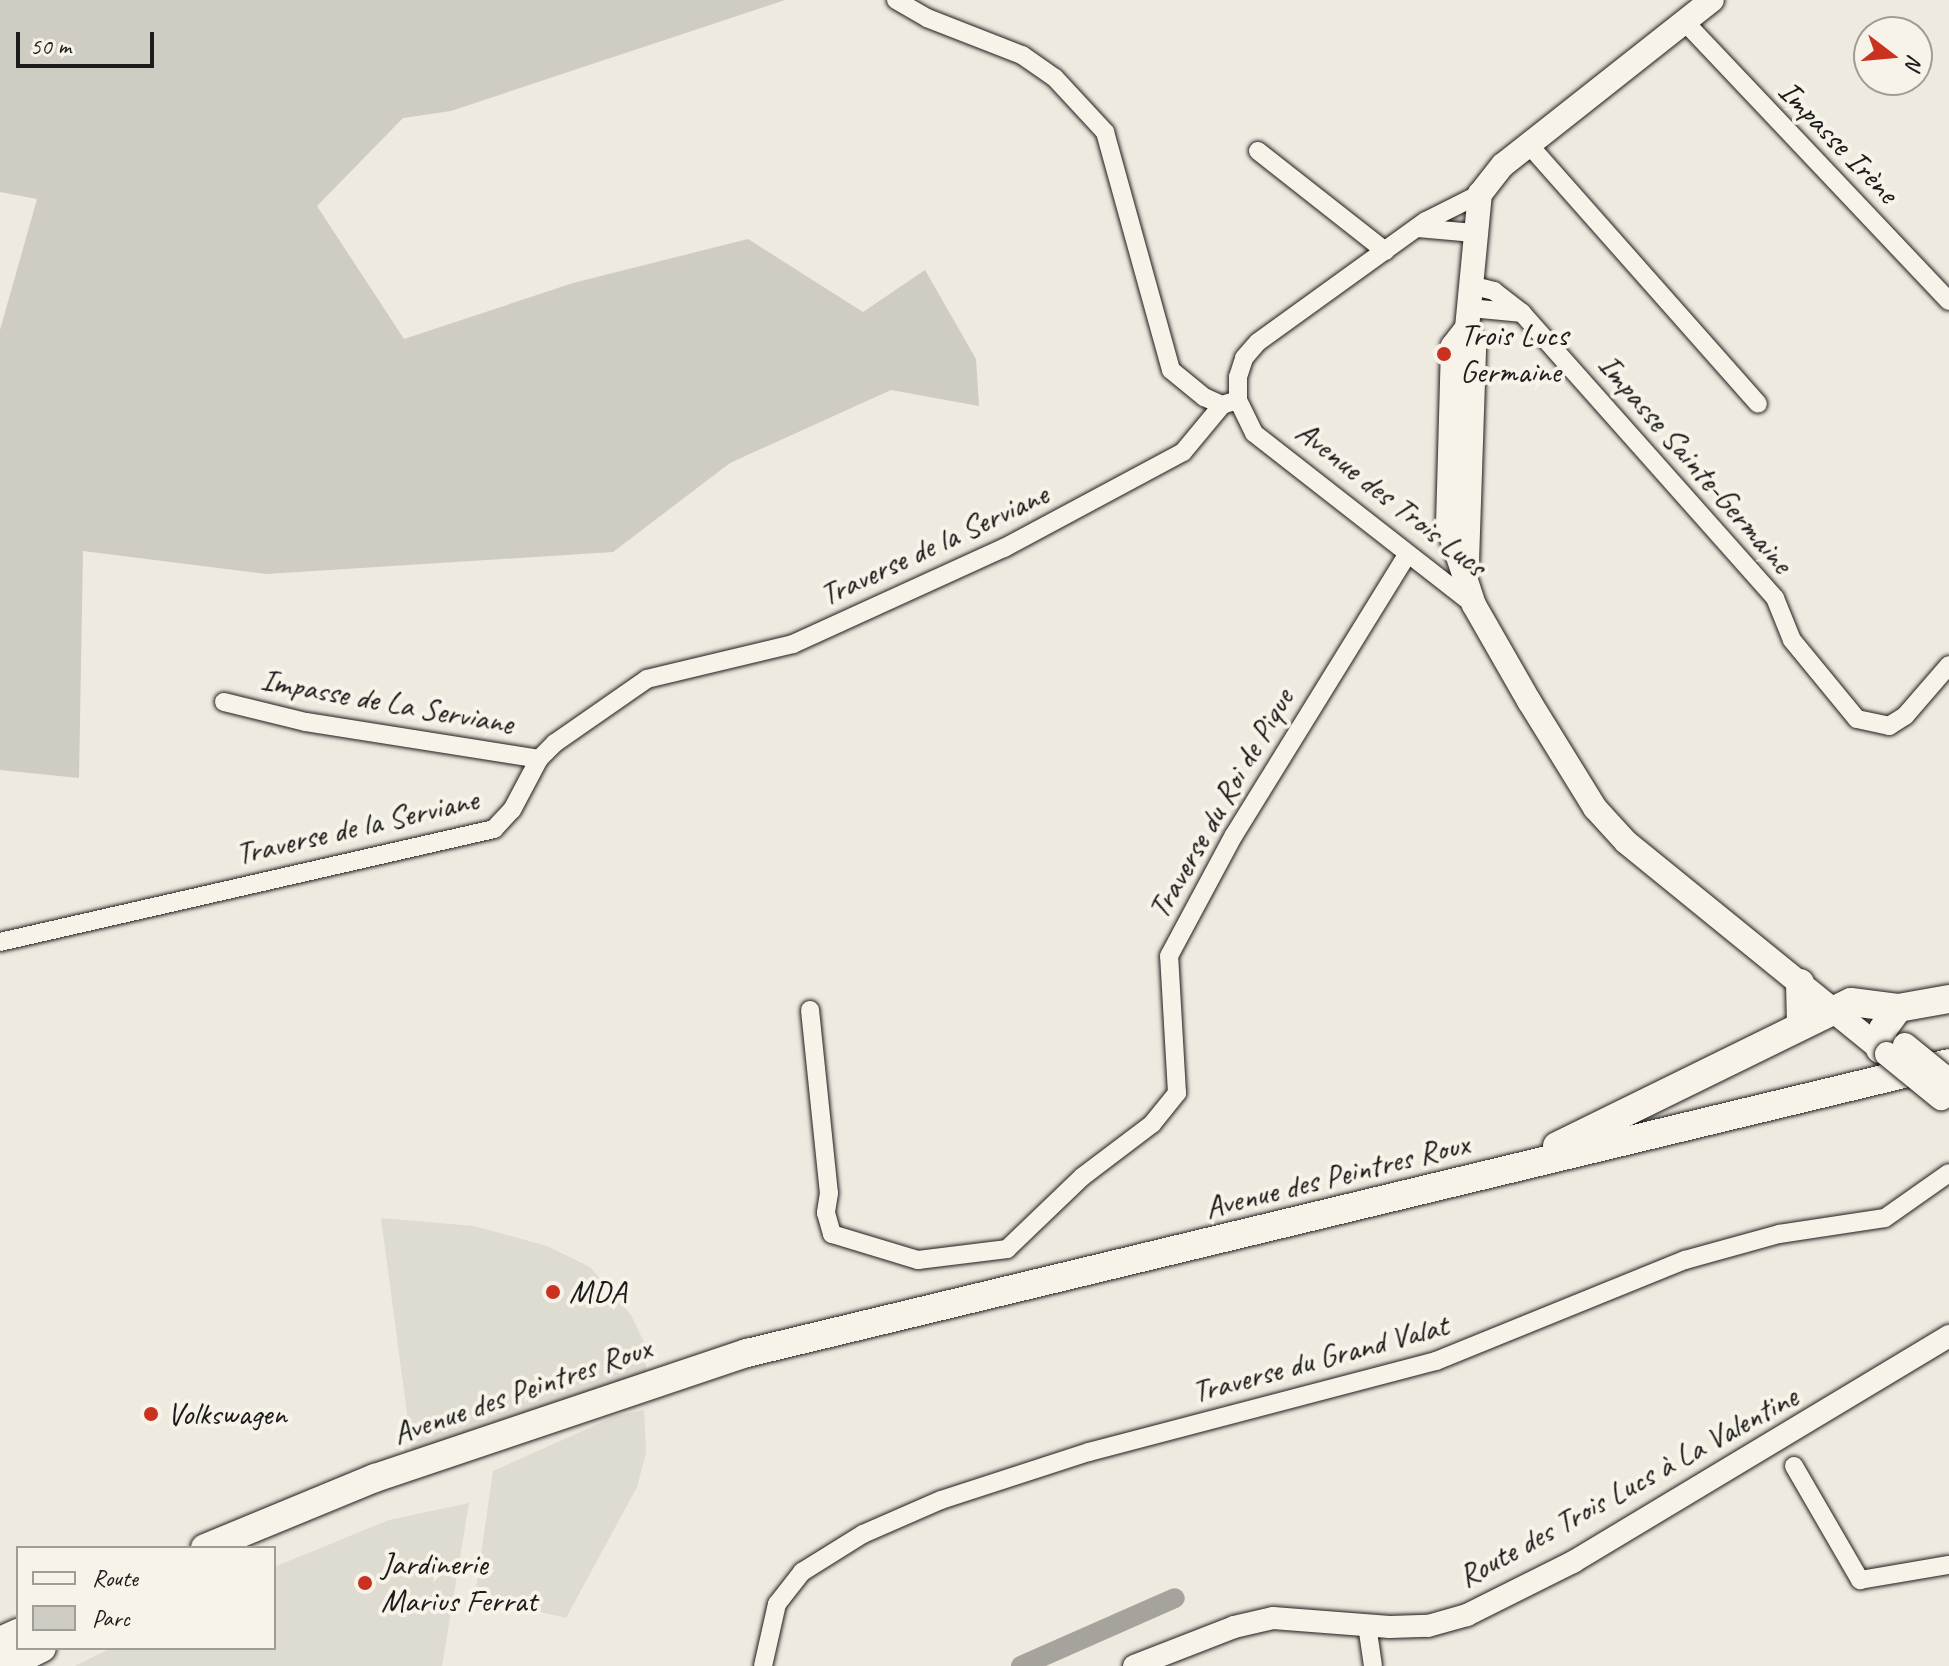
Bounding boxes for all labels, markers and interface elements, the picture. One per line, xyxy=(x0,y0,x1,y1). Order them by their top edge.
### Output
scale bar xyxy=(20,16,158,66)
north arrow xyxy=(1853,16,1933,96)
text: 50 m xyxy=(30,31,71,61)
text: N xyxy=(1899,52,1929,72)
street label: Impasse Irène xyxy=(1770,73,1906,211)
place label: Trois Lucs Germaine xyxy=(1460,317,1566,392)
marker: Trois Lucs Germaine xyxy=(1435,345,1453,363)
street label: Impasse Sainte-Germaine xyxy=(1589,346,1801,582)
street label: Avenue des Trois Lucs xyxy=(1289,413,1493,585)
street label: Traverse de la Serviane xyxy=(813,475,1055,615)
street label: Impasse de La Serviane xyxy=(259,661,515,743)
street label: Traverse du Roi de Pique xyxy=(1140,682,1302,926)
street label: Traverse de la Serviane xyxy=(232,780,482,874)
street label: Avenue des Peintres Roux xyxy=(1201,1125,1473,1227)
place label: MDA xyxy=(569,1273,626,1311)
marker: MDA xyxy=(544,1283,562,1301)
street label: Traverse du Grand Valat xyxy=(1188,1306,1452,1412)
street label: Avenue des Peintres Roux xyxy=(388,1329,656,1453)
street label: Route des Trois Lucs à La Valentine xyxy=(1452,1378,1804,1596)
place label: Volkswagen xyxy=(167,1395,287,1433)
marker: Volkswagen xyxy=(142,1405,160,1423)
legend xyxy=(16,1546,276,1650)
place label: Jardinerie Marius Ferrat xyxy=(381,1546,537,1621)
text: Route xyxy=(92,1563,138,1593)
marker: Jardinerie Marius Ferrat xyxy=(356,1574,374,1592)
text: Parc xyxy=(92,1603,130,1633)

